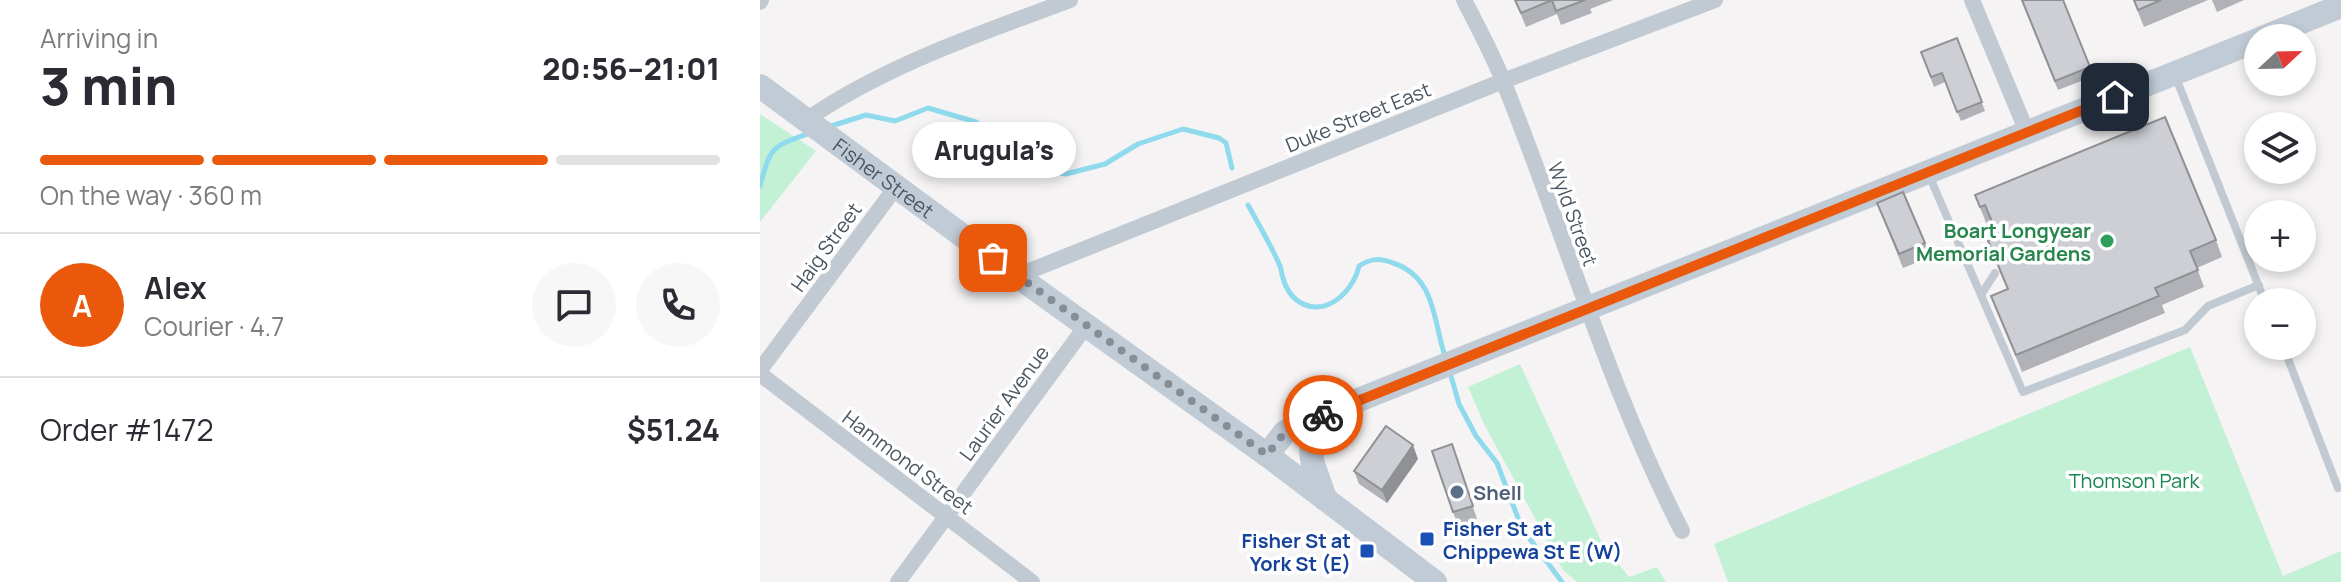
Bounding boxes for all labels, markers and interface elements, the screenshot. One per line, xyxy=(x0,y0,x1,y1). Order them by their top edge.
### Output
text: Arriving in xyxy=(40,20,158,56)
north arrow xyxy=(2244,24,2316,96)
map controls xyxy=(2244,24,2316,360)
text: 20:56–21:01 xyxy=(542,48,720,89)
text: 3 min xyxy=(40,50,177,121)
pin xyxy=(2081,63,2149,131)
icon: home xyxy=(2093,75,2137,119)
street label: Duke Street East xyxy=(1281,76,1435,158)
button: layers xyxy=(2244,112,2316,184)
callout: Arugula’s xyxy=(911,122,1075,178)
street label: Fisher Street xyxy=(828,131,940,224)
text: Arugula’s xyxy=(934,132,1054,168)
street label: Wyld Street xyxy=(1542,158,1604,270)
text: On the way · 360 m xyxy=(40,177,262,213)
street label: Haig Street xyxy=(784,197,868,297)
button: + xyxy=(2244,200,2316,272)
place label: Boart Longyear Memorial Gardens xyxy=(1916,217,2091,267)
pin xyxy=(959,224,1027,292)
marker: Boart Longyear Memorial Gardens xyxy=(2098,232,2116,250)
icon: bag xyxy=(971,236,1015,280)
button: chat xyxy=(532,263,616,347)
button: phone xyxy=(636,263,720,347)
text: Alex xyxy=(144,267,207,308)
text: A xyxy=(72,285,92,326)
button: − xyxy=(2244,288,2316,360)
text: Courier · 4.7 xyxy=(144,308,284,344)
street label: Laurier Avenue xyxy=(953,340,1055,466)
courier xyxy=(1283,375,1363,455)
icon: bike xyxy=(1301,393,1345,437)
street label: Hammond Street xyxy=(837,404,979,520)
text: Order #1472 xyxy=(40,409,214,450)
text: $51.24 xyxy=(627,409,720,450)
park label: Thomson Park xyxy=(2069,467,2200,494)
place label: Shell xyxy=(1473,479,1522,506)
marker: Shell xyxy=(1448,483,1466,501)
place label: Fisher St at Chippewa St E (W) xyxy=(1443,515,1622,565)
place label: Fisher St at York St (E) xyxy=(1242,527,1351,577)
marker: Fisher St at Chippewa St E (W) xyxy=(1418,530,1436,548)
marker: Fisher St at York St (E) xyxy=(1358,542,1376,560)

